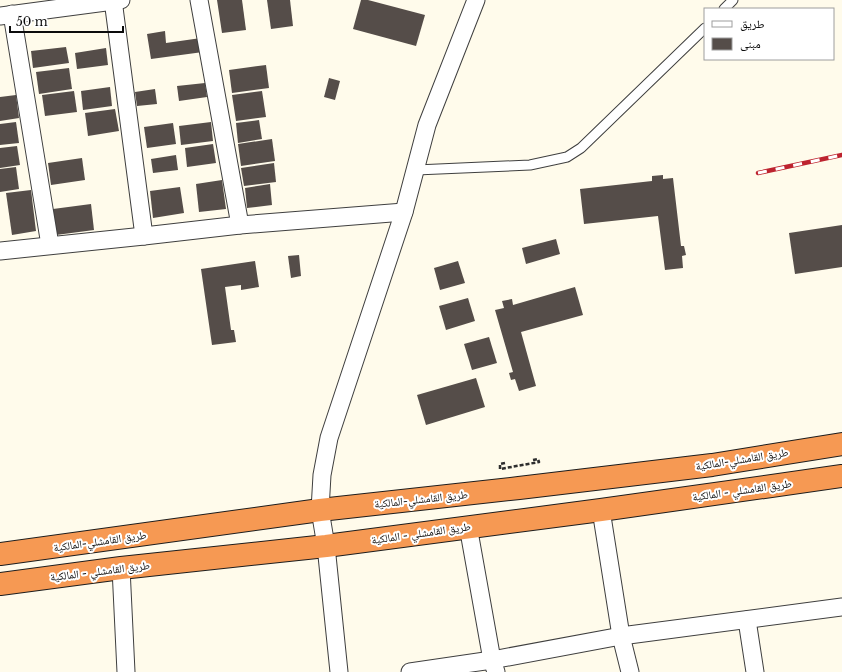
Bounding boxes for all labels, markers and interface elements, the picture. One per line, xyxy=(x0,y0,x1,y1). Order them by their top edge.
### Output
scale bar xyxy=(10,8,123,34)
legend xyxy=(704,8,834,60)
text: 50 m xyxy=(16,14,48,29)
text: طريق xyxy=(740,16,765,31)
text: مبنى xyxy=(740,36,761,51)
street label: طريق القامشلي-المالكية xyxy=(695,445,790,475)
street label: طريق القامشلي - المالكية xyxy=(691,476,793,506)
street label: طريق القامشلي-المالكية xyxy=(374,487,469,513)
street label: طريق القامشلي - المالكية xyxy=(370,519,472,549)
street label: طريق القامشلي-المالكية xyxy=(53,528,148,556)
street label: طريق القامشلي - المالكية xyxy=(49,558,151,586)

